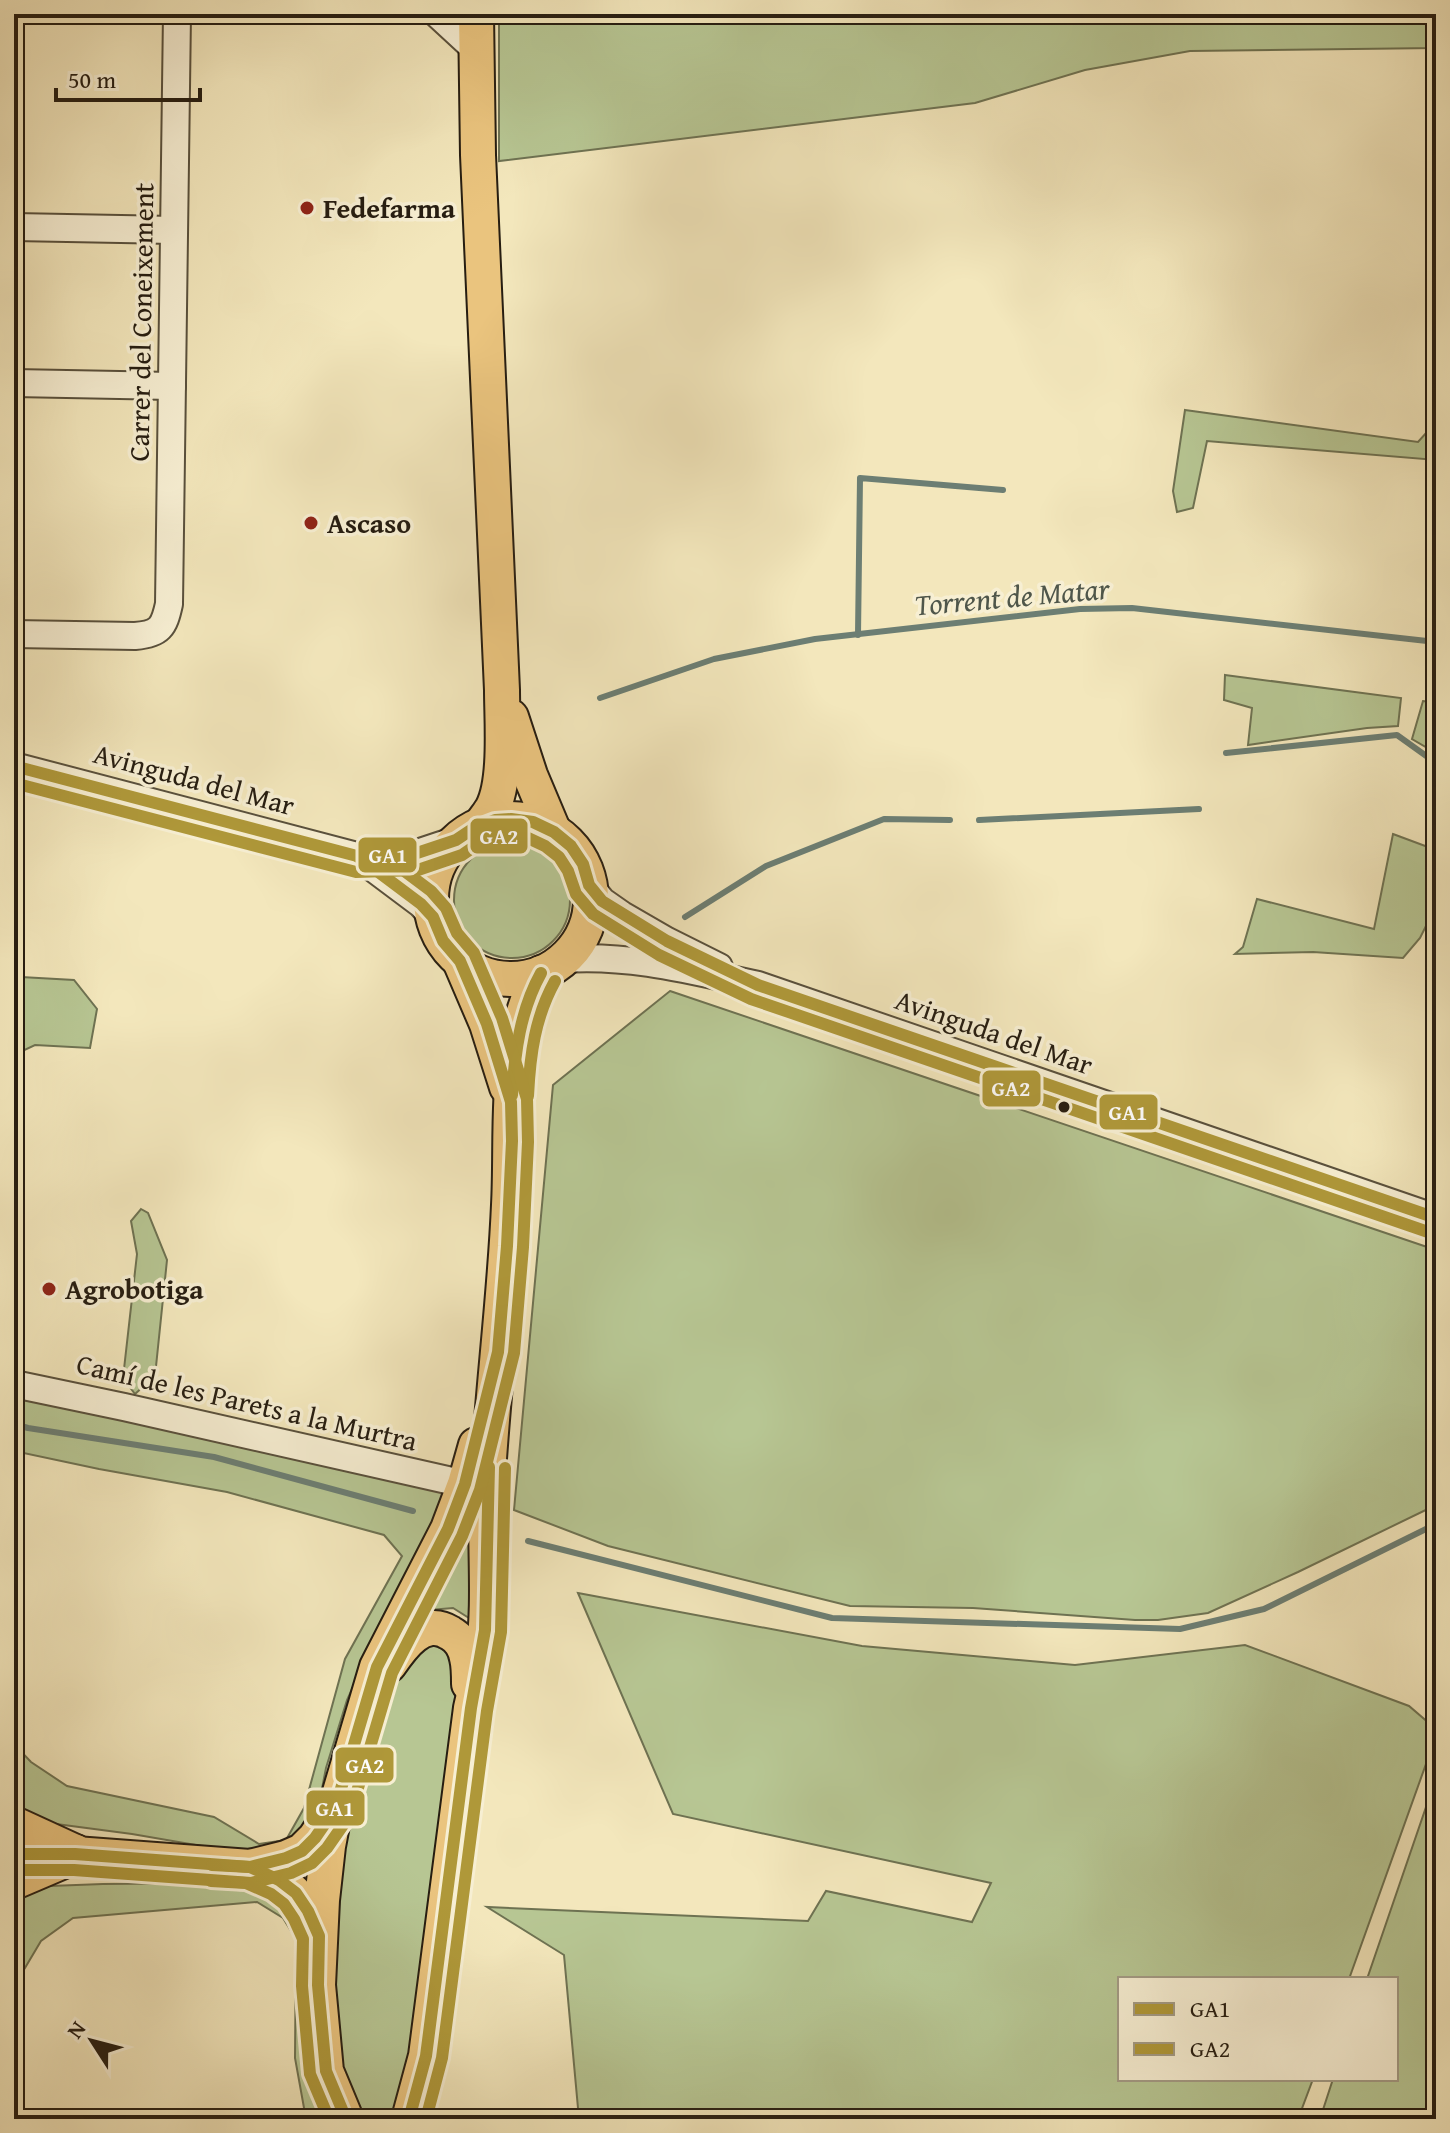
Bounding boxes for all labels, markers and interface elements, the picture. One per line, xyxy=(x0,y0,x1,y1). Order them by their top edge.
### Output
scale bar xyxy=(56,52,200,102)
text: 50 m xyxy=(68,62,116,97)
street label: Carrer del Coneixement xyxy=(118,182,163,462)
place label: Fedefarma xyxy=(323,187,456,228)
marker: Fedefarma xyxy=(298,199,316,217)
place label: Ascaso xyxy=(327,502,411,543)
marker: Ascaso xyxy=(302,514,320,532)
water label: Torrent de Matar xyxy=(913,565,1112,626)
street label: Avinguda del Mar xyxy=(89,732,300,825)
line badge: GA2 xyxy=(469,817,529,855)
text: GA2 xyxy=(480,820,518,852)
line badge: GA1 xyxy=(357,836,418,874)
text: GA1 xyxy=(369,839,407,871)
street label: Avinguda del Mar xyxy=(890,979,1099,1085)
line badge: GA2 xyxy=(981,1069,1042,1108)
text: GA2 xyxy=(992,1072,1030,1104)
line badge: GA1 xyxy=(1098,1093,1159,1131)
text: GA1 xyxy=(1109,1096,1147,1128)
unlabelled marker xyxy=(1056,1099,1072,1115)
place label: Agrobotiga xyxy=(65,1268,204,1309)
marker: Agrobotiga xyxy=(40,1280,58,1298)
street label: Camí de les Parets a la Murtra xyxy=(73,1342,422,1461)
line badge: GA2 xyxy=(334,1746,395,1784)
text: GA2 xyxy=(346,1749,384,1781)
line badge: GA1 xyxy=(305,1789,366,1827)
text: GA1 xyxy=(316,1792,354,1824)
legend xyxy=(1118,1977,1398,2081)
text: GA1 xyxy=(1190,1991,1230,2026)
north arrow xyxy=(52,2001,132,2081)
text: N xyxy=(59,2014,93,2045)
text: GA2 xyxy=(1190,2031,1230,2066)

